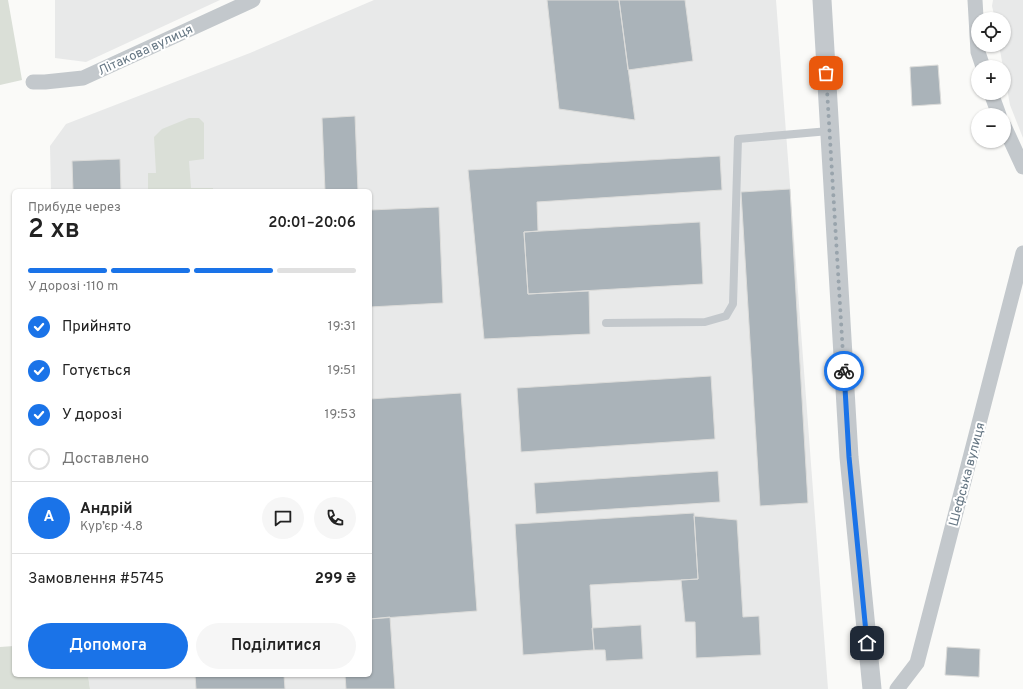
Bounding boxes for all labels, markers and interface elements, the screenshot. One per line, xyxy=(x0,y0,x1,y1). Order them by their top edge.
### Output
map controls xyxy=(971,12,1011,148)
button: locate xyxy=(971,12,1011,52)
street label: Літакова вулиця xyxy=(96,22,196,80)
pin xyxy=(809,56,843,90)
button: + xyxy=(971,60,1011,100)
icon: bag xyxy=(815,62,837,84)
button: − xyxy=(971,108,1011,148)
text: Прибуде через xyxy=(28,200,121,216)
text: 2 хв xyxy=(28,214,80,247)
text: 20:01–20:06 xyxy=(268,214,356,233)
text: У дорозі · 110 m xyxy=(28,279,118,295)
icon: check xyxy=(28,316,50,338)
text: Прийнято xyxy=(62,318,131,337)
text: 19:31 xyxy=(328,319,356,335)
courier xyxy=(824,351,864,391)
icon: check xyxy=(28,360,50,382)
icon: bike xyxy=(833,360,855,382)
text: Готується xyxy=(62,362,131,381)
text: 19:51 xyxy=(328,363,356,379)
icon: check xyxy=(28,404,50,426)
text: У дорозі xyxy=(62,406,122,425)
text: 19:53 xyxy=(325,407,356,423)
street label: Шефська вулиця xyxy=(946,421,990,528)
text: Доставлено xyxy=(62,450,149,469)
button: chat xyxy=(262,497,304,539)
button: phone xyxy=(314,497,356,539)
text: Андрій xyxy=(80,500,133,519)
text: А xyxy=(44,508,54,527)
text: Кур’єр · 4.8 xyxy=(80,519,143,535)
text: Замовлення #5745 xyxy=(28,570,164,589)
text: 299 ₴ xyxy=(315,570,356,589)
button: Допомога xyxy=(28,623,188,669)
button: Поділитися xyxy=(196,623,356,669)
pin xyxy=(850,626,884,660)
icon: home xyxy=(856,632,878,654)

